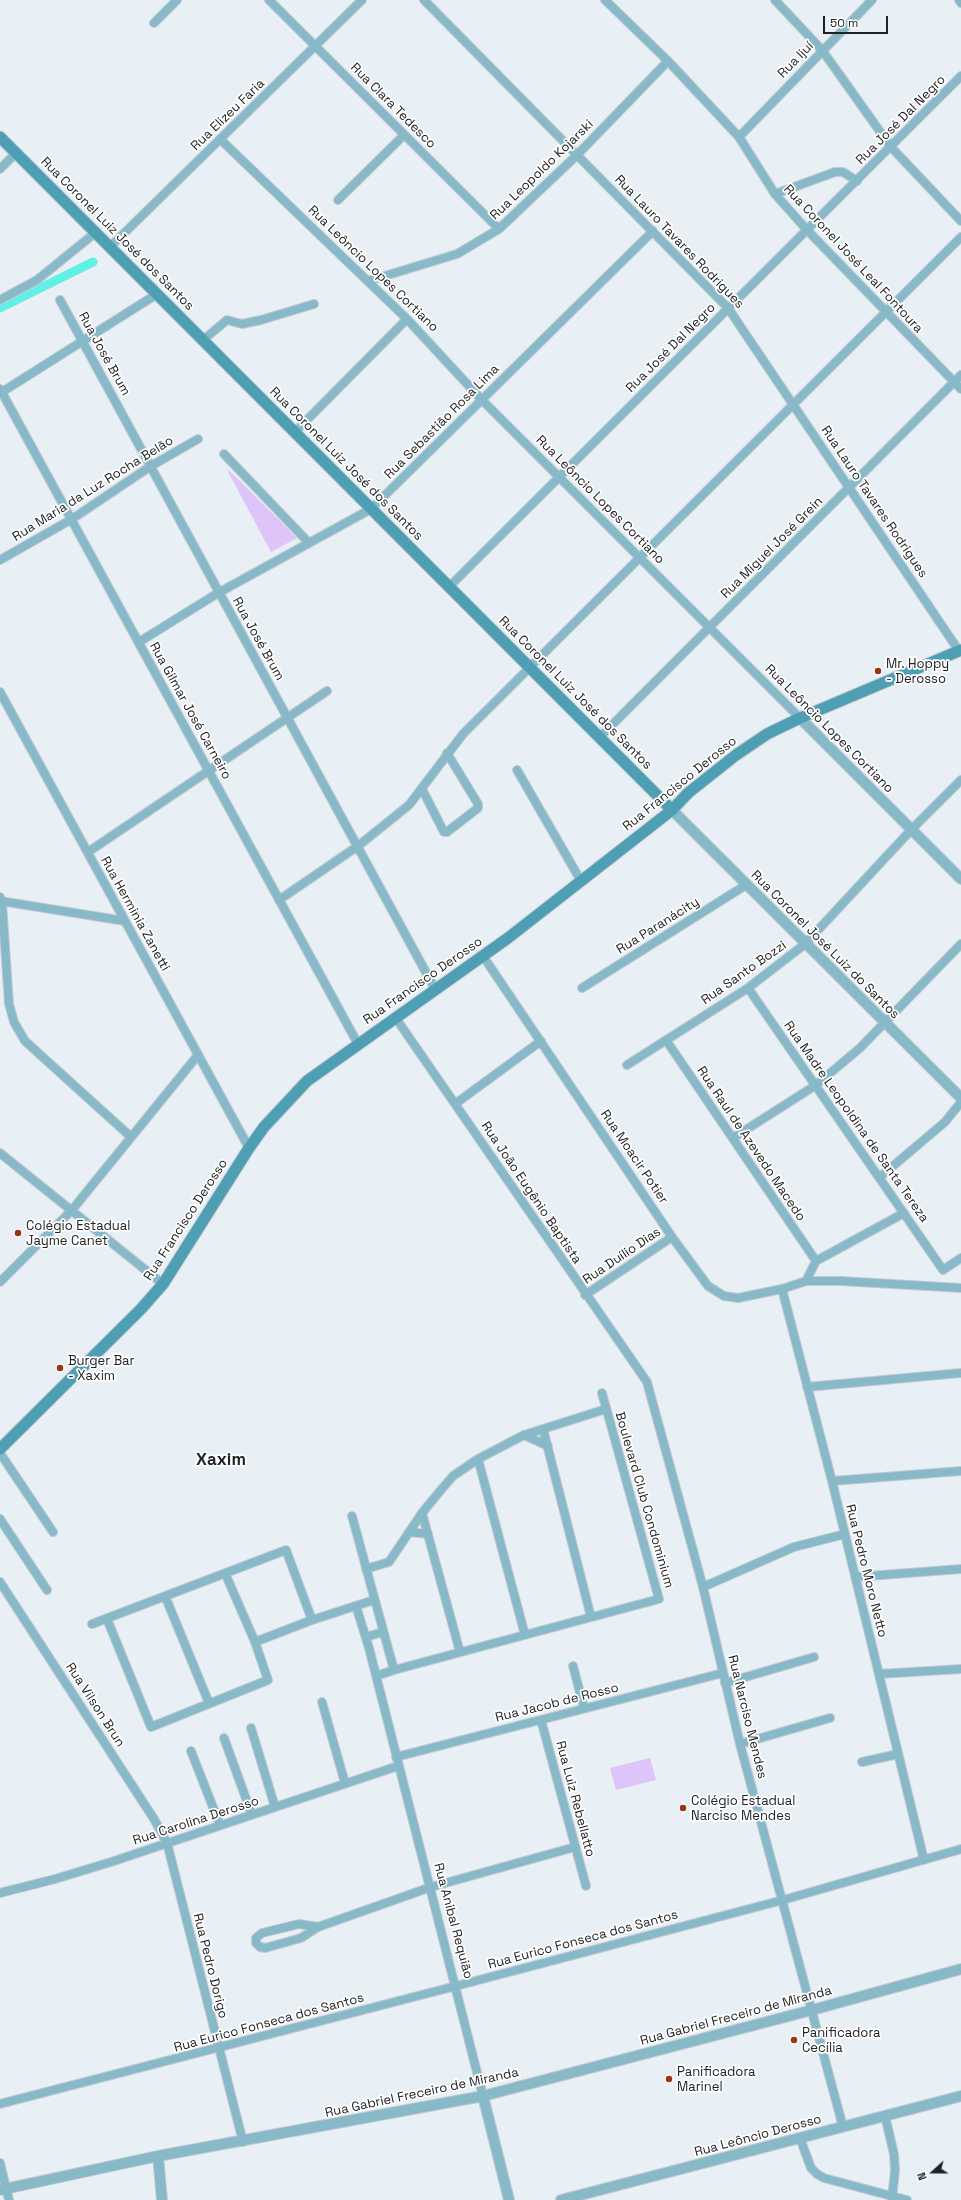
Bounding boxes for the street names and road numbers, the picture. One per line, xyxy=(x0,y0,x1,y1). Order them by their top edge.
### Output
street label: Rua Ijuí xyxy=(775,39,817,81)
street label: Rua Clara Tedesco xyxy=(347,60,439,152)
street label: Rua José Dal Negro xyxy=(853,72,949,168)
street label: Rua Elizeu Faria xyxy=(188,76,268,154)
street label: Rua Leopoldo Kojarski xyxy=(487,117,597,223)
street label: Rua Coronel Luiz José dos Santos xyxy=(37,154,197,314)
street label: Rua Lauro Tavares Rodrigues xyxy=(611,172,747,312)
street label: Rua Coronel José Leal Fontoura xyxy=(780,182,926,336)
street label: Rua Leôncio Lopes Cortiano xyxy=(305,202,441,336)
street label: Rua José Dal Negro xyxy=(623,300,719,396)
street label: Rua José Brum xyxy=(75,310,133,398)
street label: Rua Sebastião Rosa Lima xyxy=(381,361,503,483)
street label: Rua Coronel Luiz José dos Santos xyxy=(266,384,426,544)
street label: Rua Lauro Tavares Rodrigues xyxy=(817,423,931,581)
street label: Rua Leôncio Lopes Cortiano xyxy=(532,432,668,568)
street label: Rua Maria da Luz Rocha Belão xyxy=(10,433,176,545)
street label: Rua Miguel José Grein xyxy=(718,494,826,602)
street label: Rua José Brum xyxy=(229,595,287,683)
street label: Rua Coronel Luiz José dos Santos xyxy=(495,613,655,773)
street label: Rua Gilmar José Carneiro xyxy=(146,640,234,782)
street label: Rua Leôncio Lopes Cortiano xyxy=(761,661,897,797)
street label: Rua Francisco Derosso xyxy=(620,733,740,835)
street label: Rua Herminia Zanetti xyxy=(97,854,173,974)
street label: Rua Coronel José Luiz do Santos xyxy=(748,868,902,1022)
street label: Rua Paranácity xyxy=(614,894,702,958)
street label: Rua Francisco Derosso xyxy=(360,934,486,1028)
street label: Rua Santo Bozzi xyxy=(698,938,790,1008)
street label: Rua Madre Leopoldina de Santa Tereza xyxy=(780,1018,932,1226)
street label: Rua Raul de Azevedo Macedo xyxy=(693,1064,809,1224)
street label: Rua Moacir Potier xyxy=(597,1107,671,1207)
street label: Rua João Eugênio Baptista xyxy=(477,1119,585,1267)
street label: Rua Francisco Derosso xyxy=(141,1156,231,1284)
street label: Rua Duílio Dias xyxy=(580,1224,664,1288)
street label: Boulevard Club Condominium xyxy=(611,1410,677,1590)
street label: Rua Pedro Moro Netto xyxy=(842,1503,890,1639)
street label: Rua Narciso Mendes xyxy=(724,1654,770,1780)
street label: Rua Vilson Brun xyxy=(62,1660,128,1750)
street label: Rua Jacob de Rosso xyxy=(494,1680,620,1726)
street label: Rua Luiz Rebellatto xyxy=(552,1739,598,1859)
street label: Rua Carolina Derosso xyxy=(131,1793,261,1849)
street label: Rua Anibal Requião xyxy=(430,1861,476,1981)
street label: Rua Eurico Fonseca dos Santos xyxy=(486,1907,680,1973)
street label: Rua Pedro Dorigo xyxy=(189,1912,231,2020)
street label: Rua Gabriel Freceiro de Miranda xyxy=(639,1983,833,2049)
street label: Rua Eurico Fonseca dos Santos xyxy=(172,1990,366,2056)
street label: Rua Gabriel Freceiro de Miranda xyxy=(324,2065,520,2121)
street label: Rua Leôncio Derosso xyxy=(693,2112,823,2160)

